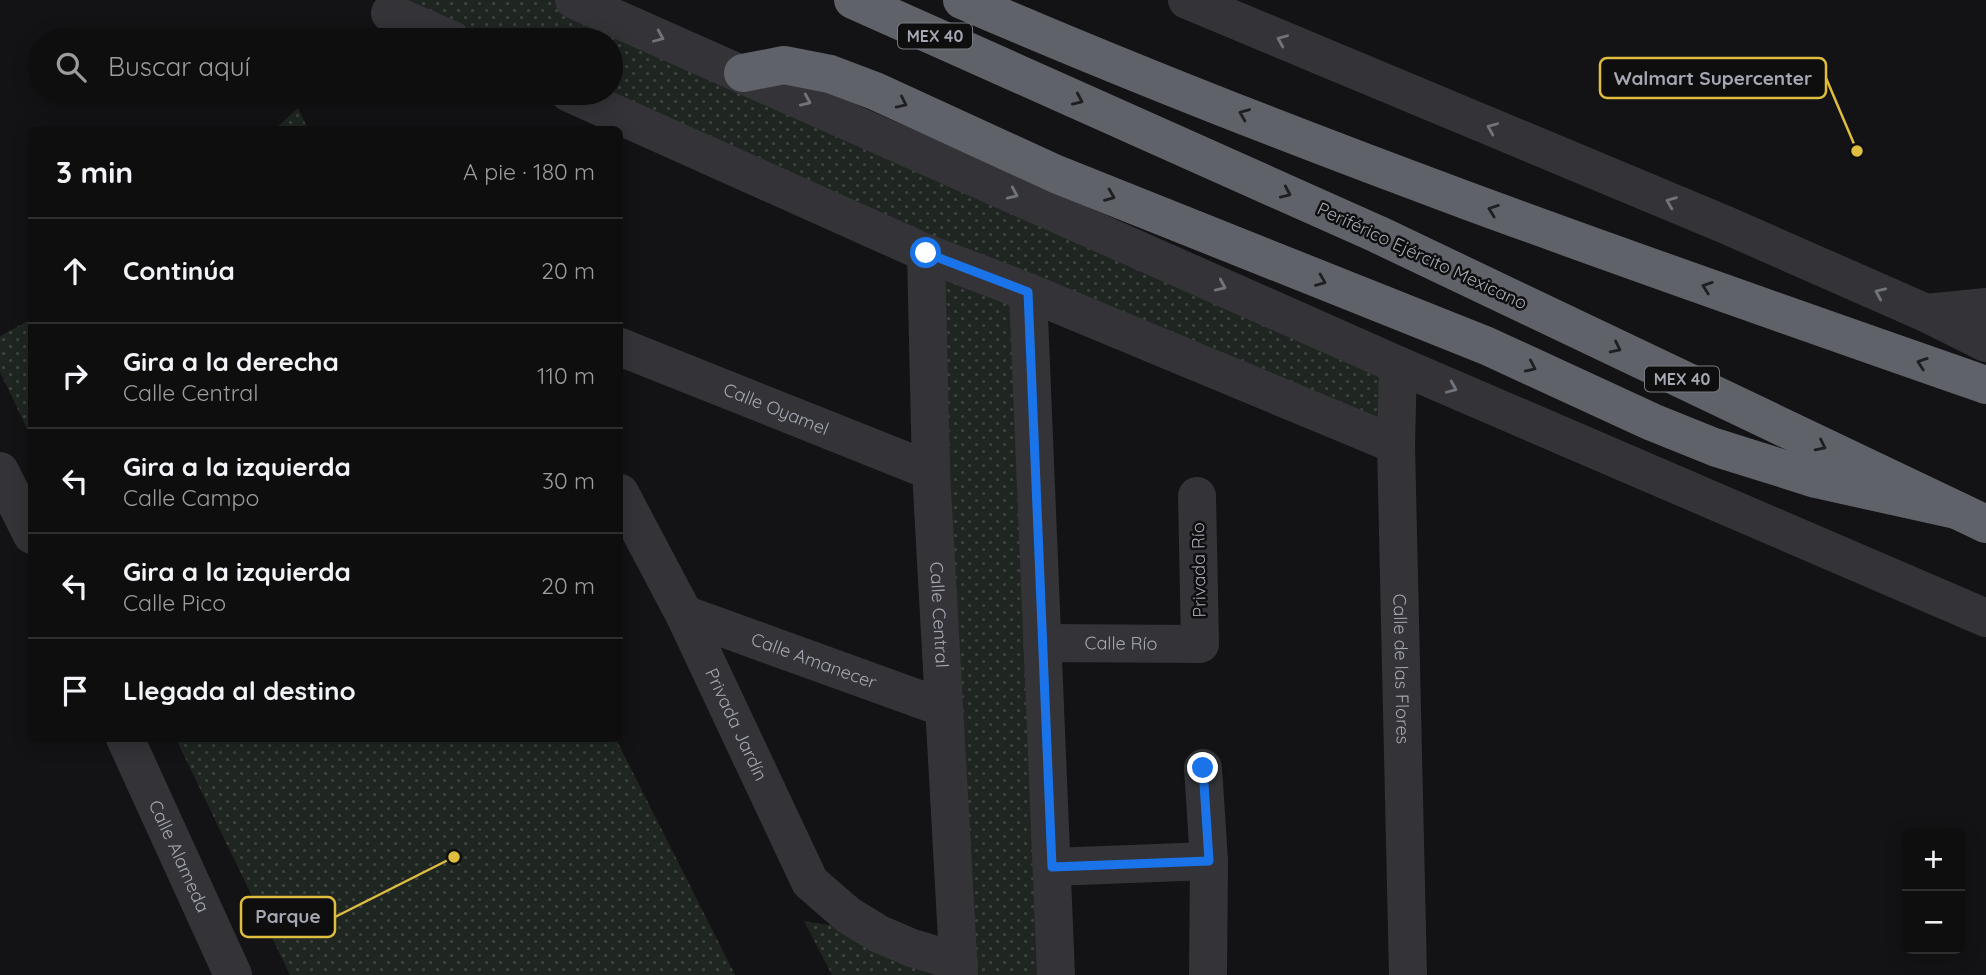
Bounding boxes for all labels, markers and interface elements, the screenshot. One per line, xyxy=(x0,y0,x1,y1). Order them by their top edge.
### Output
road number: MEX 40 xyxy=(898,24,972,48)
search box xyxy=(28,28,623,105)
one-way arrow xyxy=(652,29,664,43)
one-way arrow xyxy=(1277,34,1290,48)
icon: search xyxy=(52,48,90,86)
text: Buscar aquí xyxy=(108,50,250,83)
callout: Walmart Supercenter xyxy=(1600,58,1826,98)
text: Walmart Supercenter xyxy=(1614,66,1812,90)
one-way arrow xyxy=(1071,92,1084,106)
one-way arrow xyxy=(798,93,811,107)
one-way arrow xyxy=(895,95,907,109)
one-way arrow xyxy=(1238,109,1250,123)
one-way arrow xyxy=(1487,122,1499,136)
text: 3 min xyxy=(56,153,133,191)
text: A pie · 180 m xyxy=(463,157,595,186)
one-way arrow xyxy=(1279,185,1291,199)
one-way arrow xyxy=(1006,186,1018,200)
one-way arrow xyxy=(1103,187,1115,201)
one-way arrow xyxy=(1666,196,1679,210)
street label: Periférico Ejército Mexicano xyxy=(1314,197,1531,314)
one-way arrow xyxy=(1488,204,1500,218)
route start xyxy=(910,237,941,268)
icon: ahead xyxy=(56,252,94,290)
text: Continúa xyxy=(123,254,235,287)
text: 20 m xyxy=(541,256,595,285)
one-way arrow xyxy=(1313,273,1326,287)
one-way arrow xyxy=(1214,278,1226,292)
one-way arrow xyxy=(1701,281,1714,295)
one-way arrow xyxy=(1875,287,1887,301)
one-way arrow xyxy=(1609,340,1621,354)
text: Gira a la derecha xyxy=(123,345,339,378)
icon: right xyxy=(56,357,94,395)
one-way arrow xyxy=(1916,357,1928,371)
one-way arrow xyxy=(1524,359,1536,373)
text: 110 m xyxy=(537,361,595,390)
road number: MEX 40 xyxy=(1645,366,1719,392)
street label: Calle Oyamel xyxy=(720,377,832,440)
text: Calle Central xyxy=(123,378,259,407)
one-way arrow xyxy=(1444,380,1457,394)
one-way arrow xyxy=(1814,438,1826,452)
text: Gira a la izquierda xyxy=(123,450,351,483)
icon: left xyxy=(56,462,94,500)
text: 30 m xyxy=(542,466,595,495)
text: Calle Campo xyxy=(123,483,259,512)
street label: Privada Río xyxy=(1186,522,1211,618)
text: Gira a la izquierda xyxy=(123,555,351,588)
street label: Calle Central xyxy=(925,561,954,668)
icon: left xyxy=(56,567,94,605)
text: 20 m xyxy=(541,571,595,600)
text: Calle Pico xyxy=(123,588,226,617)
street label: Calle de las Flores xyxy=(1388,593,1415,744)
street label: Calle Amanecer xyxy=(748,627,880,694)
street label: Calle Río xyxy=(1085,631,1157,655)
street label: Privada Jardín xyxy=(700,664,773,784)
icon: arrive xyxy=(56,672,94,710)
text: Llegada al destino xyxy=(123,674,356,707)
route end xyxy=(1187,752,1218,783)
street label: Calle Alameda xyxy=(144,796,215,916)
map controls xyxy=(1902,828,1965,954)
button: + xyxy=(1902,828,1965,891)
button: − xyxy=(1902,891,1965,954)
callout: Parque xyxy=(241,897,335,937)
text: Parque xyxy=(255,904,321,928)

